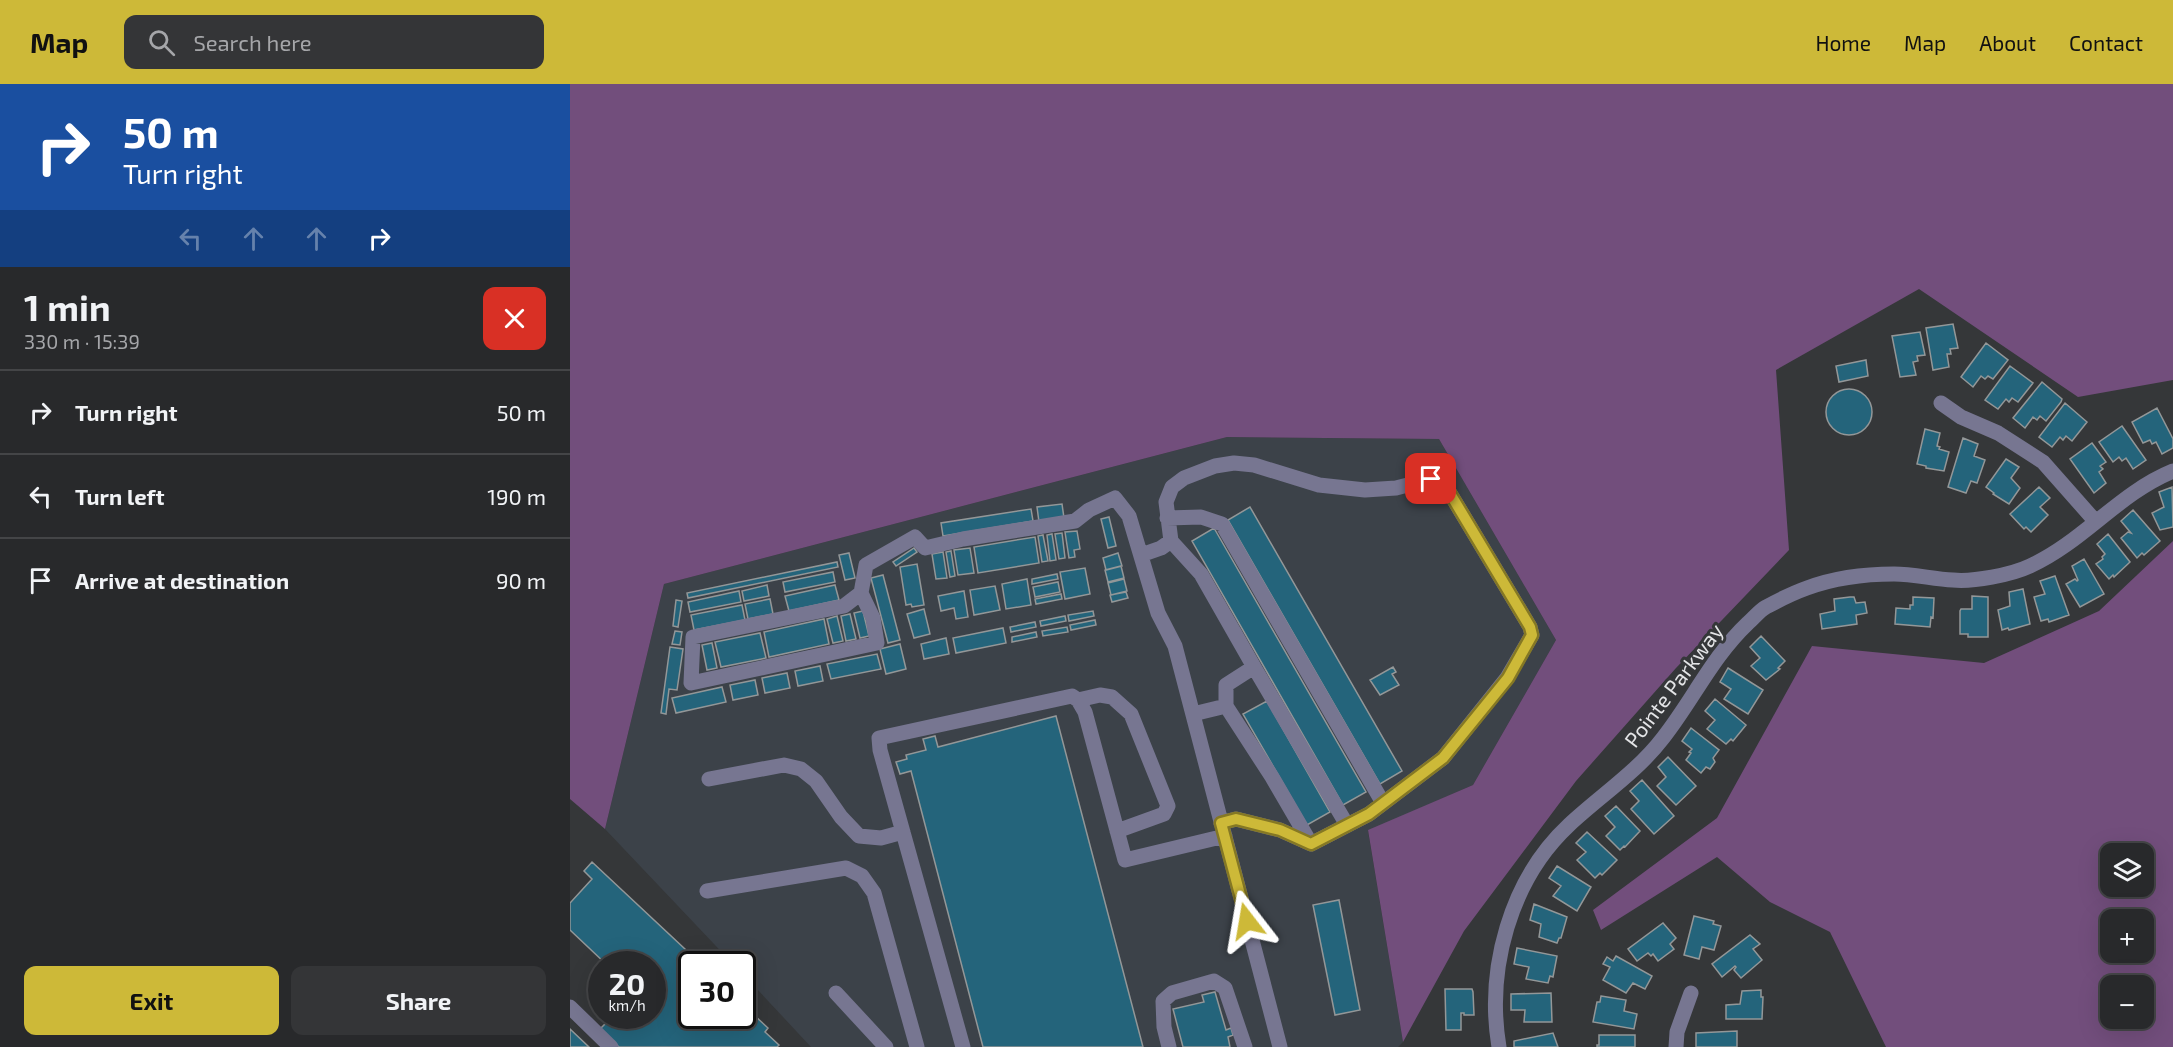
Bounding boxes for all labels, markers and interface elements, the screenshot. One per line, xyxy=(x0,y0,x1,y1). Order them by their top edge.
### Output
search box xyxy=(124,15,544,69)
text: Map xyxy=(30,25,88,59)
icon: search xyxy=(145,26,178,59)
text: Search here xyxy=(193,29,312,55)
text: Home xyxy=(1815,30,1871,55)
text: Map xyxy=(1904,30,1946,55)
text: About xyxy=(1979,30,2036,55)
text: Contact xyxy=(2069,30,2143,55)
text: 50 m xyxy=(123,106,219,156)
icon: right xyxy=(24,108,102,186)
text: Turn right xyxy=(123,157,243,189)
icon: left xyxy=(174,222,207,255)
icon: ahead xyxy=(237,222,270,255)
icon: ahead xyxy=(300,222,333,255)
icon: right xyxy=(363,222,396,255)
text: 1 min xyxy=(24,285,111,328)
button: close xyxy=(483,287,546,350)
text: 330 m · 15:39 xyxy=(24,329,140,353)
icon: right xyxy=(24,396,57,429)
text: Turn right xyxy=(75,399,177,425)
text: 50 m xyxy=(497,399,546,425)
pin xyxy=(1405,453,1456,504)
icon: arrive xyxy=(1414,462,1447,495)
icon: left xyxy=(24,480,57,513)
text: Turn left xyxy=(75,483,164,509)
text: 190 m xyxy=(487,483,546,509)
icon: arrive xyxy=(24,564,57,597)
text: Arrive at destination xyxy=(75,567,289,593)
text: 90 m xyxy=(496,567,546,593)
street label: Pointe Parkway xyxy=(1618,618,1728,752)
map controls xyxy=(2100,843,2154,1029)
button: layers xyxy=(2100,843,2154,897)
position arrow xyxy=(1215,889,1279,953)
button: + xyxy=(2100,909,2154,963)
speed limit sign: 30 xyxy=(678,951,756,1029)
text: 20 xyxy=(609,965,645,1001)
button: Exit xyxy=(24,966,279,1035)
button: Share xyxy=(291,966,546,1035)
button: − xyxy=(2100,975,2154,1029)
text: km/h xyxy=(608,996,646,1014)

